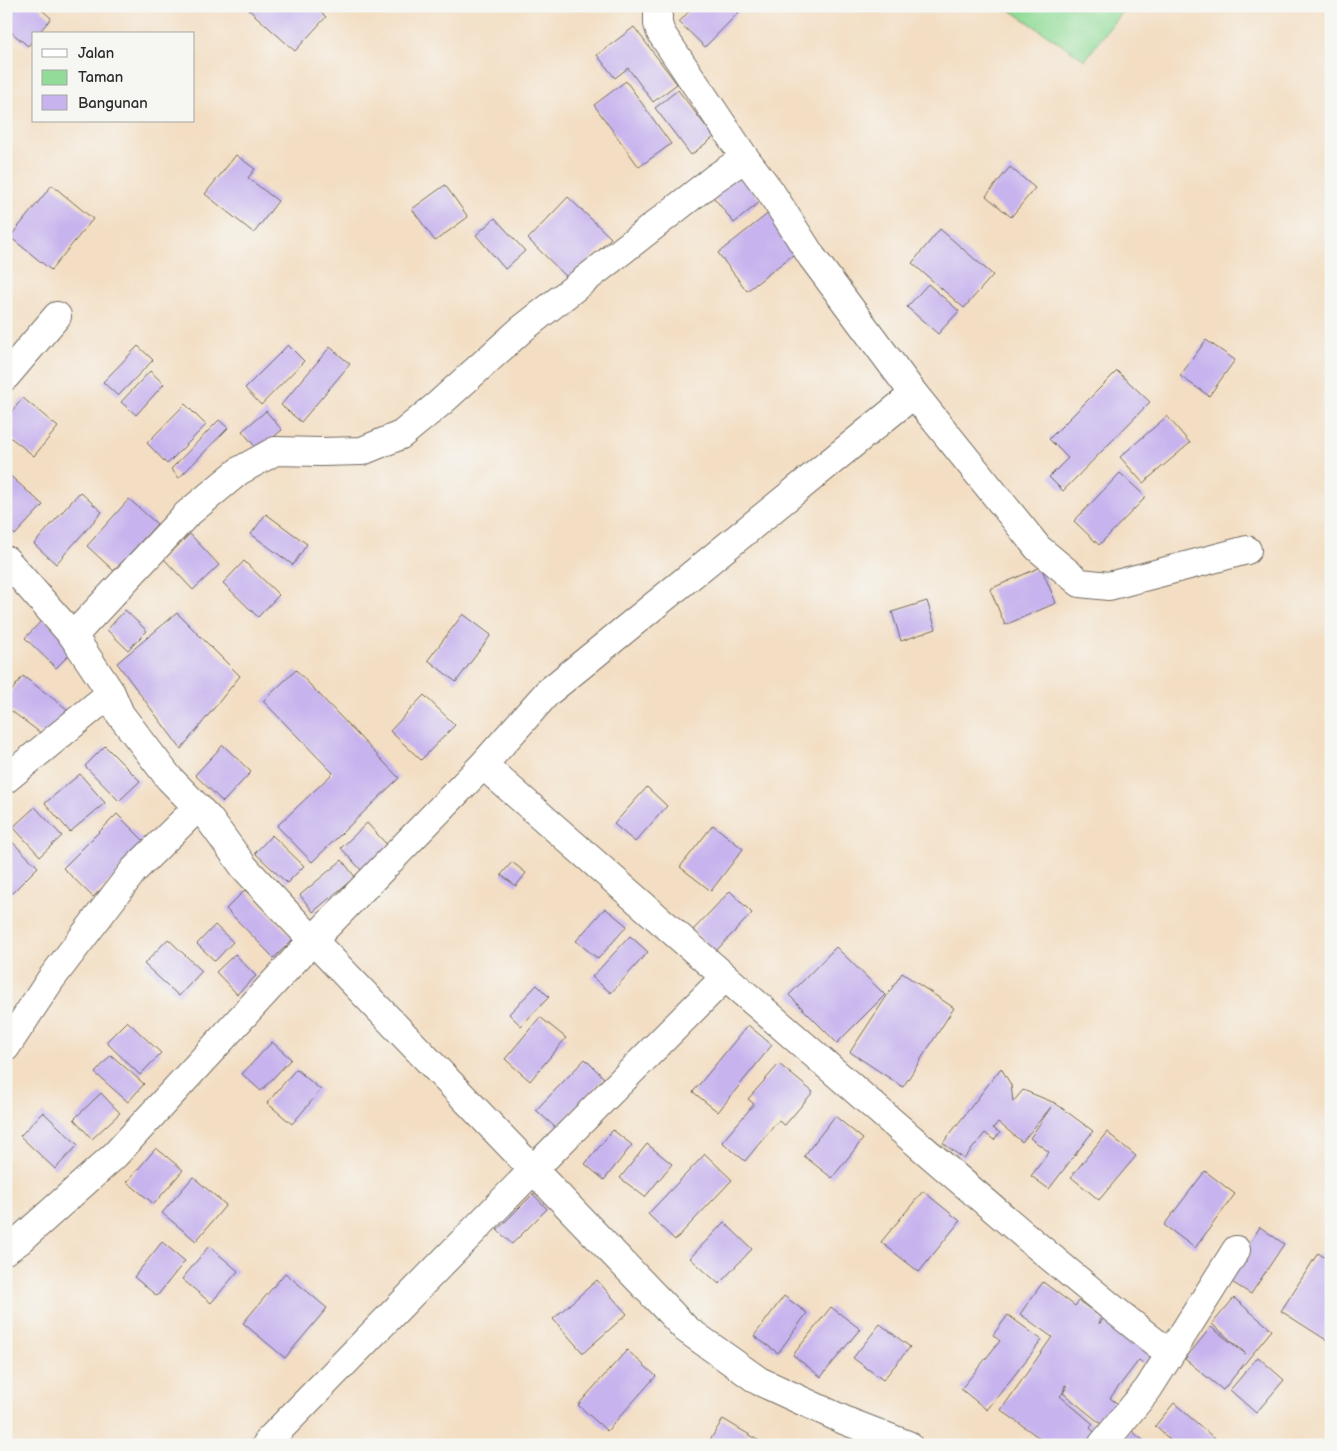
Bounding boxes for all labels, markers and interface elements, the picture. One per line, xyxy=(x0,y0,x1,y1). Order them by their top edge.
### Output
legend xyxy=(32,32,195,122)
text: Jalan xyxy=(78,44,114,63)
text: Taman xyxy=(78,68,123,87)
text: Bangunan xyxy=(78,94,148,113)

